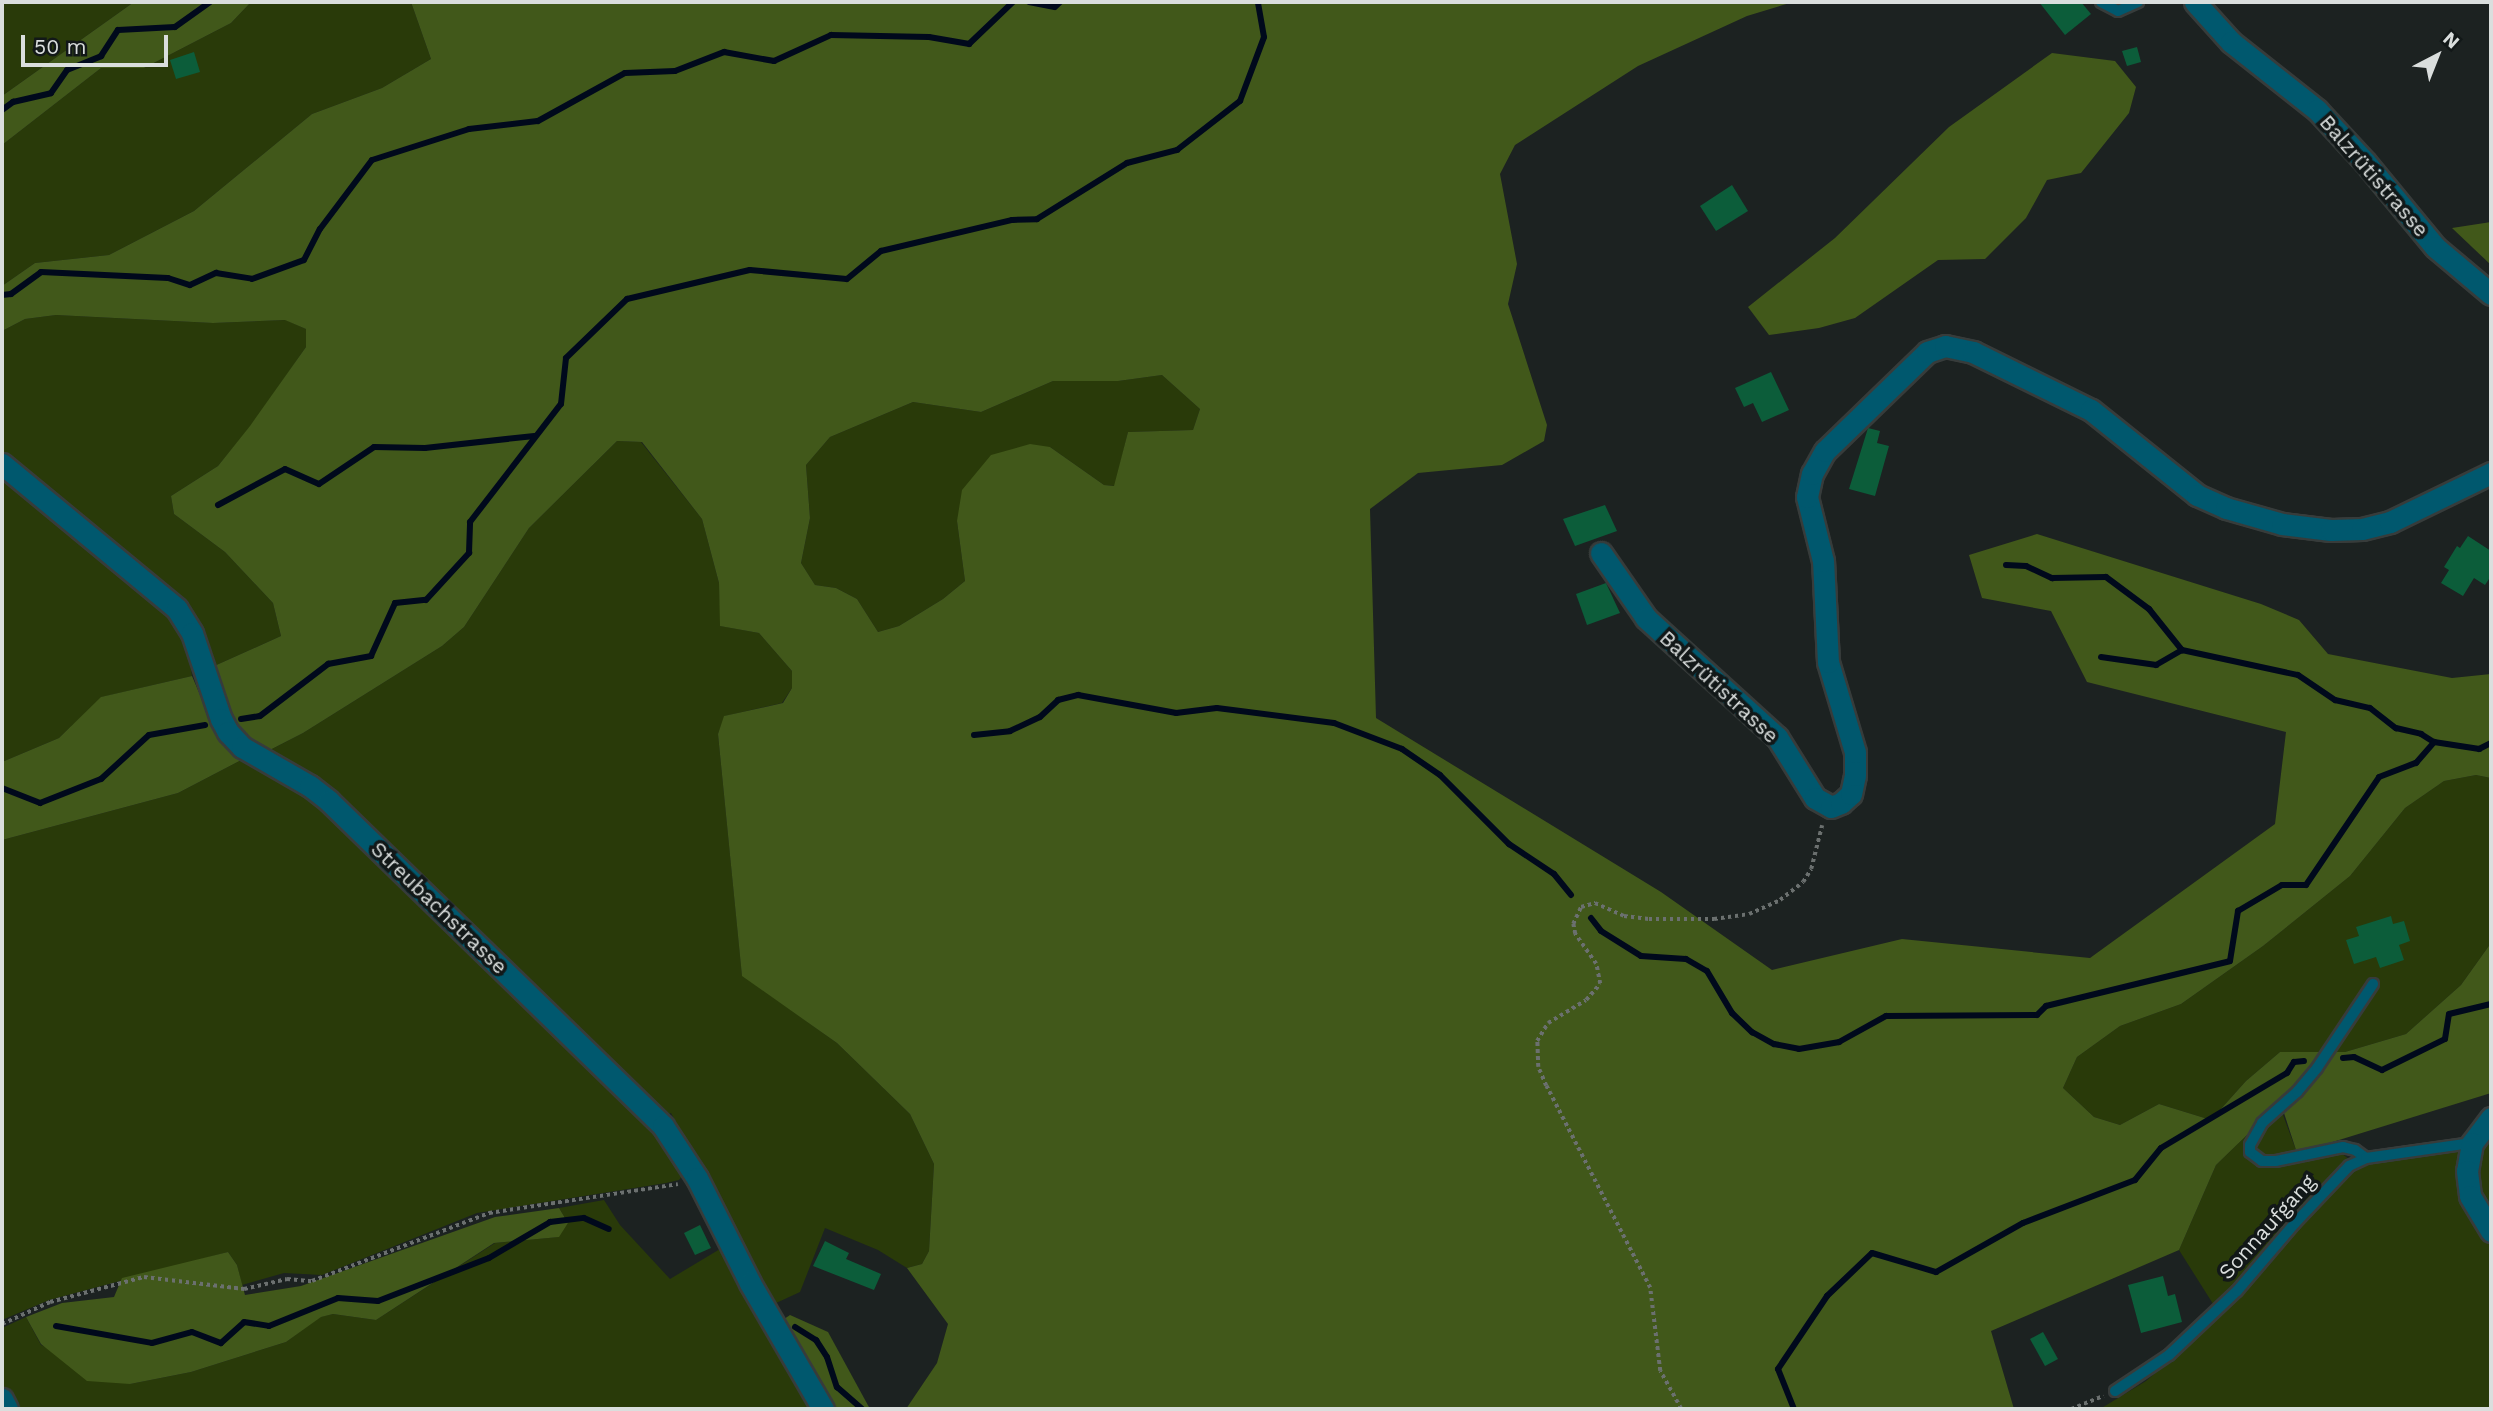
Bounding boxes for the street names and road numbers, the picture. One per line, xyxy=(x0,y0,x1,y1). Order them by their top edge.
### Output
street label: Balzrütistrasse xyxy=(2314,110,2434,242)
street label: Balzrütistrasse xyxy=(1654,625,1784,749)
street label: Streubachstrasse xyxy=(366,837,512,979)
street label: Sonnaufgang xyxy=(2213,1169,2321,1285)

